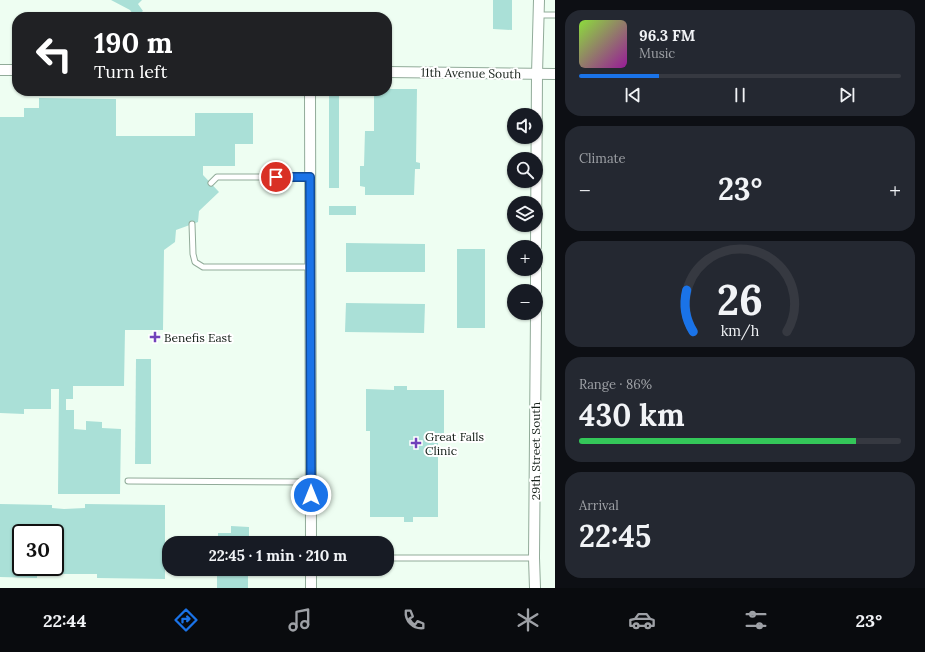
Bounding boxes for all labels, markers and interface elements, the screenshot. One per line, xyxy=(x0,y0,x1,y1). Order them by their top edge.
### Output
text: 190 m xyxy=(94,25,172,61)
text: 96.3 FM xyxy=(639,26,695,45)
icon: left xyxy=(28,28,80,80)
text: Music xyxy=(639,45,675,62)
text: Turn left xyxy=(94,60,167,83)
street label: 11th Avenue South xyxy=(421,65,521,81)
icon: previous xyxy=(622,84,644,106)
icon: pause xyxy=(729,84,751,106)
icon: next xyxy=(836,84,858,106)
map controls xyxy=(507,108,543,320)
button: sound xyxy=(507,108,543,144)
text: Climate xyxy=(579,150,626,167)
button: search xyxy=(507,152,543,188)
pin xyxy=(259,160,293,194)
icon: arrive xyxy=(265,166,287,188)
text: 23° xyxy=(718,170,762,208)
text: − xyxy=(579,176,591,204)
text: + xyxy=(889,176,901,204)
button: layers xyxy=(507,196,543,232)
button: + xyxy=(507,240,543,276)
text: 26 xyxy=(717,273,763,326)
button: − xyxy=(507,284,543,320)
text: km/h xyxy=(721,322,760,341)
place label: Benefis East xyxy=(164,330,232,345)
marker: Benefis East xyxy=(149,331,161,343)
text: Range · 86% xyxy=(579,376,652,393)
text: 430 km xyxy=(579,396,685,434)
street label: 29th Street South xyxy=(528,402,543,500)
place label: Great Falls Clinic xyxy=(425,429,484,458)
marker: Great Falls Clinic xyxy=(410,437,422,449)
position arrow xyxy=(290,474,332,516)
text: Arrival xyxy=(579,497,619,514)
text: 22:45 xyxy=(579,517,651,555)
speed limit sign: 30 xyxy=(12,524,64,576)
text: 22:45 · 1 min · 210 m xyxy=(209,546,347,565)
icon: directions xyxy=(172,606,200,634)
icon: music xyxy=(286,606,314,634)
icon: phone xyxy=(400,606,428,634)
icon: climate xyxy=(514,606,542,634)
icon: car xyxy=(628,606,656,634)
icon: filters xyxy=(742,606,770,634)
text: 22:44 xyxy=(43,609,86,632)
text: 23° xyxy=(856,609,882,632)

